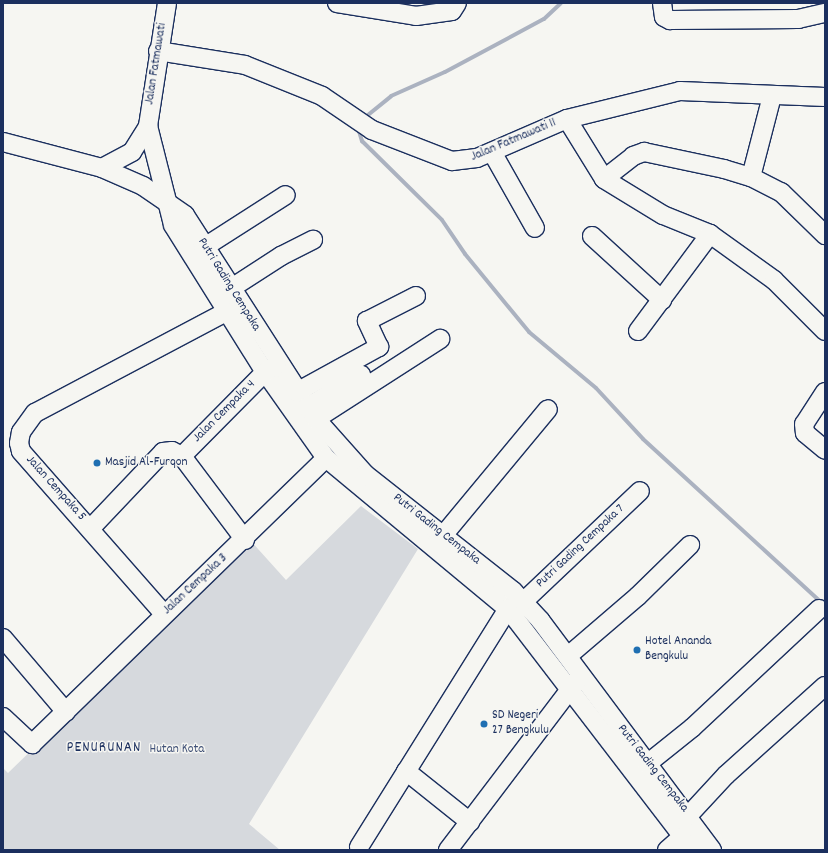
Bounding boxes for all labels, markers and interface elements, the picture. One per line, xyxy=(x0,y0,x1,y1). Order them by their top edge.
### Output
street label: Jalan Fatmawati xyxy=(143,22,171,106)
street label: Jalan Fatmawati 11 xyxy=(469,116,559,166)
street label: Putri Gading Cempaka xyxy=(193,236,263,334)
street label: Jalan Cempaka 4 xyxy=(191,378,259,446)
street label: Jalan Cempaka 5 xyxy=(22,453,88,525)
place label: Masjid Al-Furqon xyxy=(105,455,187,471)
marker: Masjid Al-Furqon xyxy=(92,458,102,468)
street label: Putri Gading Cempaka xyxy=(389,491,483,569)
street label: Putri Gading Cempaka 7 xyxy=(534,502,628,592)
street label: Jalan Cempaka 3 xyxy=(161,551,231,619)
place label: Hotel Ananda Bengkulu xyxy=(645,635,711,666)
marker: Hotel Ananda Bengkulu xyxy=(632,645,642,655)
place label: SD Negeri 27 Bengkulu xyxy=(492,709,549,740)
marker: SD Negeri 27 Bengkulu xyxy=(479,719,489,729)
street label: Putri Gading Cempaka xyxy=(613,722,691,816)
district label: PENURUNAN xyxy=(67,740,141,758)
park label: Hutan Kota xyxy=(150,742,204,758)

